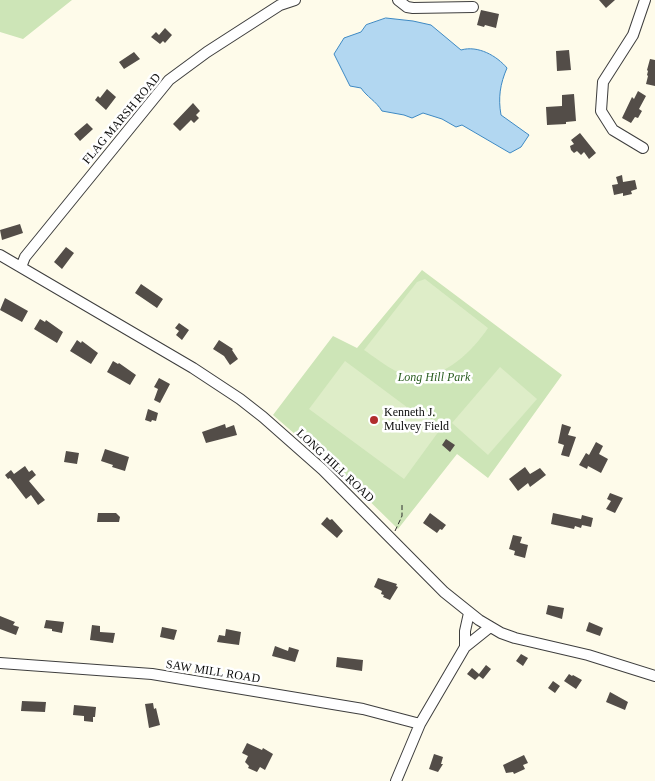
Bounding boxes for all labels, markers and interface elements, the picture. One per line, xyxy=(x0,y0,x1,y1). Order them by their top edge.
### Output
street label: FLAG MARSH ROAD xyxy=(80,71,164,167)
park label: Long Hill Park xyxy=(398,371,470,385)
place label: Kenneth J. Mulvey Field xyxy=(384,406,449,434)
marker: Kenneth J. Mulvey Field xyxy=(368,414,380,426)
street label: LONG HILL ROAD xyxy=(293,426,377,506)
street label: SAW MILL ROAD xyxy=(165,657,261,687)

